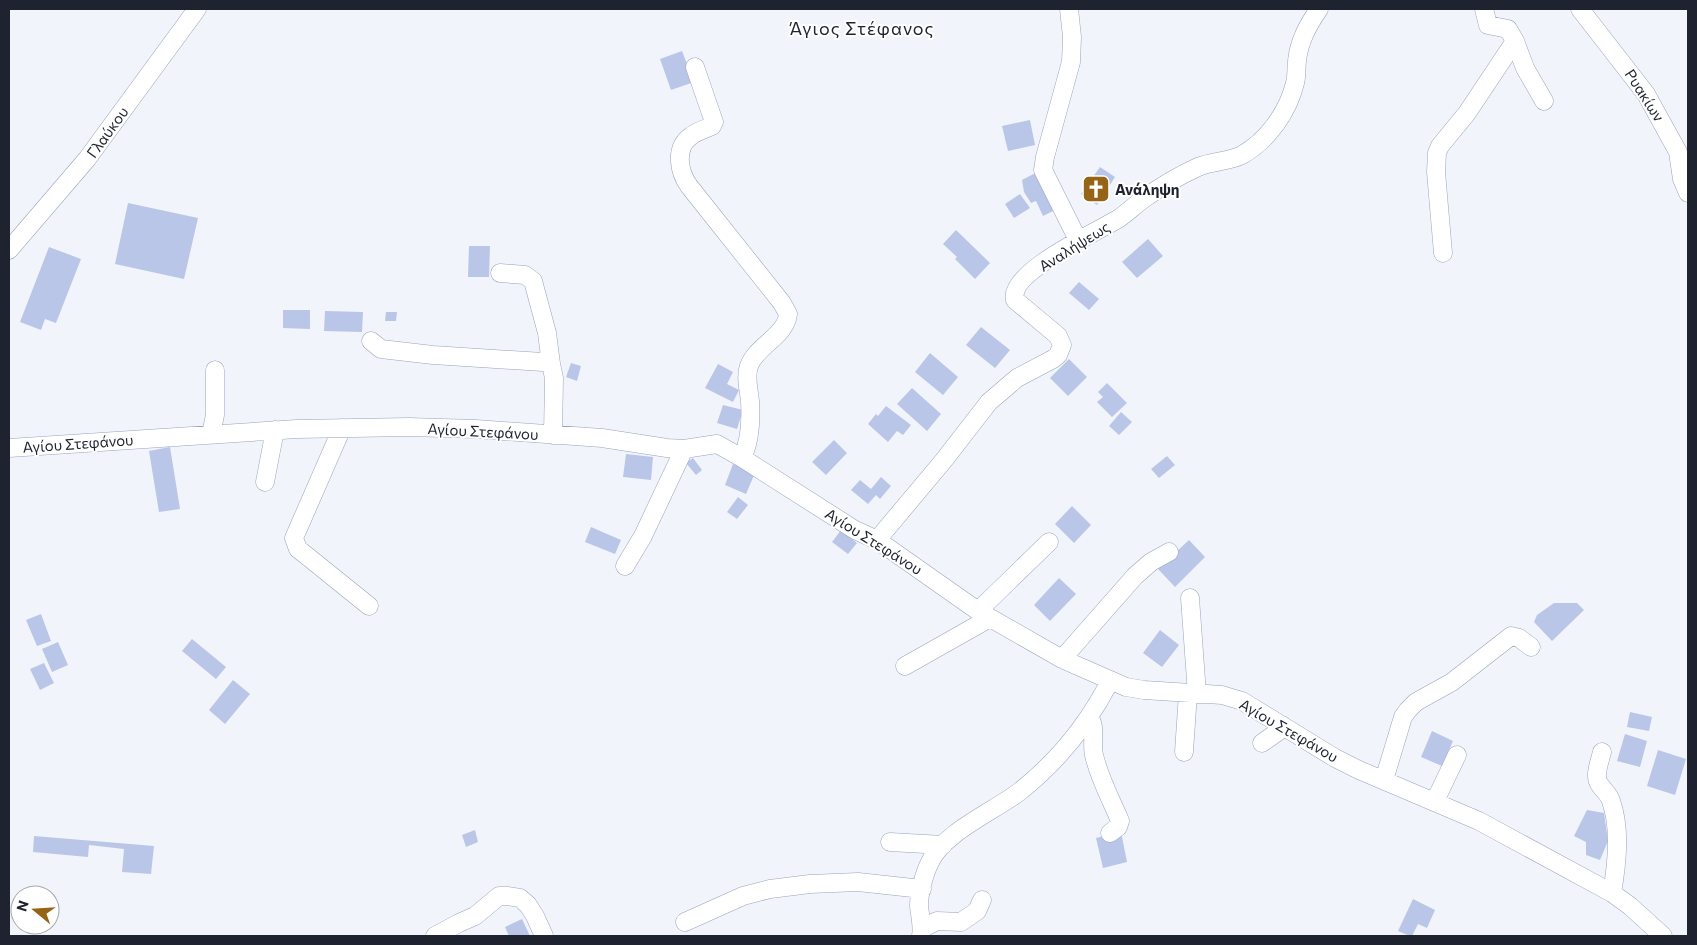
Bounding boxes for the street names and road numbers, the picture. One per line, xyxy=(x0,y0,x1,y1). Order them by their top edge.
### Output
street label: Ρυακίων xyxy=(1622,66,1669,125)
street label: Γλαύκου xyxy=(82,103,132,161)
street label: Αναλήψεως xyxy=(1035,217,1113,275)
street label: Αγίου Στεφάνου xyxy=(427,419,539,443)
street label: Αγίου Στεφάνου xyxy=(22,430,134,456)
street label: Αγίου Στεφάνου xyxy=(822,504,926,578)
street label: Αγίου Στεφάνου xyxy=(1236,694,1342,766)

